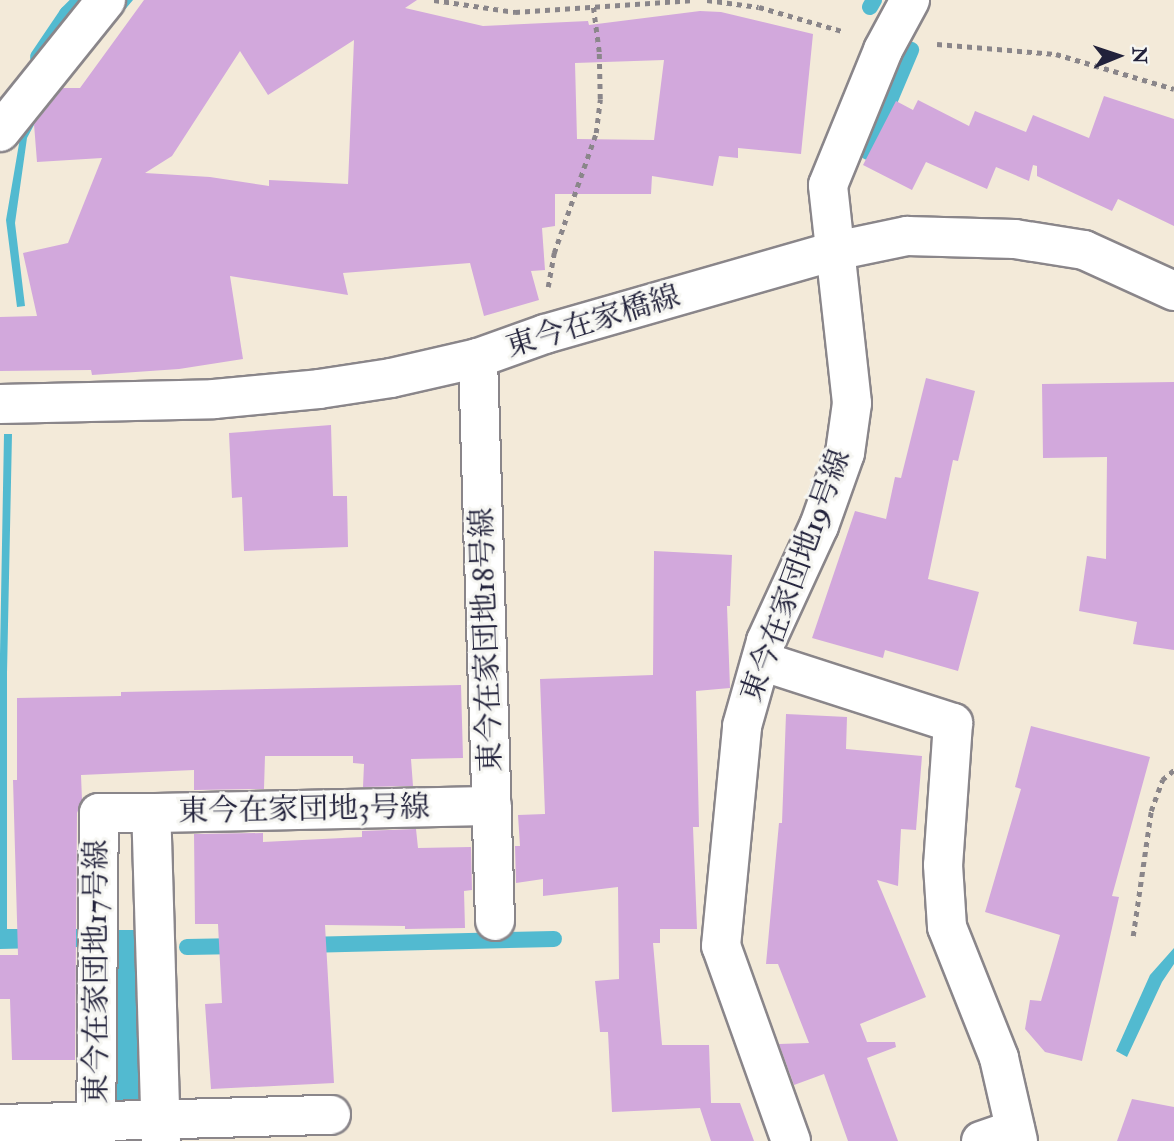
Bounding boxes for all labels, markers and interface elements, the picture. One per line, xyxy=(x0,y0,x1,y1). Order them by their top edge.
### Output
north arrow xyxy=(1083,21,1153,91)
text: N xyxy=(1127,46,1151,64)
street label: 東今在家橋線 xyxy=(502,278,684,366)
street label: 東今在家団地19号線 xyxy=(734,445,858,707)
street label: 東今在家団地18号線 xyxy=(464,507,510,773)
street label: 東今在家団地3号線 xyxy=(178,790,430,830)
street label: 東今在家団地17号線 xyxy=(79,840,115,1104)

